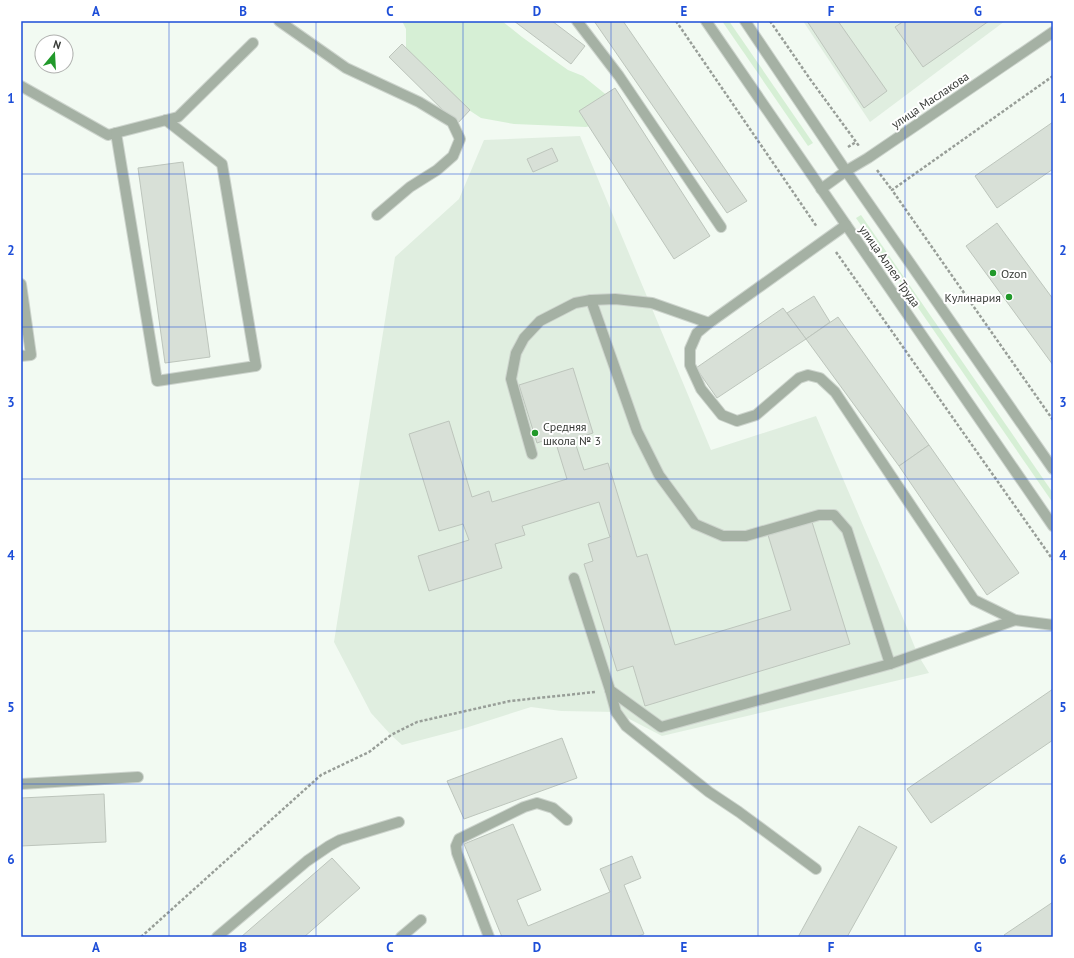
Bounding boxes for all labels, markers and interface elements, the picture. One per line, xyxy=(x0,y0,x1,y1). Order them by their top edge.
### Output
text: A xyxy=(92,3,100,20)
text: B xyxy=(239,3,247,20)
text: C xyxy=(386,3,394,20)
text: D xyxy=(533,3,541,20)
text: E xyxy=(681,3,688,20)
text: F xyxy=(828,3,835,20)
text: G xyxy=(974,3,982,20)
north arrow xyxy=(34,34,74,74)
text: N xyxy=(51,37,63,52)
street label: улица Маслакова xyxy=(888,68,972,132)
text: 1 xyxy=(7,90,15,107)
text: 1 xyxy=(1059,90,1067,107)
street label: улица Аллея Труда xyxy=(856,222,924,310)
text: 2 xyxy=(7,242,15,259)
text: 2 xyxy=(1059,242,1067,259)
place label: Ozon xyxy=(1001,266,1027,281)
marker: Ozon xyxy=(988,268,998,278)
place label: Кулинария xyxy=(944,290,1001,305)
marker: Кулинария xyxy=(1004,292,1014,302)
text: 3 xyxy=(7,394,15,411)
text: 3 xyxy=(1059,394,1067,411)
place label: Средняя школа № 3 xyxy=(543,419,601,448)
marker: Средняя школа № 3 xyxy=(530,428,540,438)
text: 4 xyxy=(7,547,15,564)
text: 4 xyxy=(1059,547,1067,564)
text: 5 xyxy=(7,699,15,716)
text: 5 xyxy=(1059,699,1067,716)
text: 6 xyxy=(7,851,15,868)
text: 6 xyxy=(1059,851,1067,868)
text: A xyxy=(92,939,100,956)
text: B xyxy=(239,939,247,956)
text: C xyxy=(386,939,394,956)
text: D xyxy=(533,939,541,956)
text: E xyxy=(681,939,688,956)
text: F xyxy=(828,939,835,956)
text: G xyxy=(974,939,982,956)

